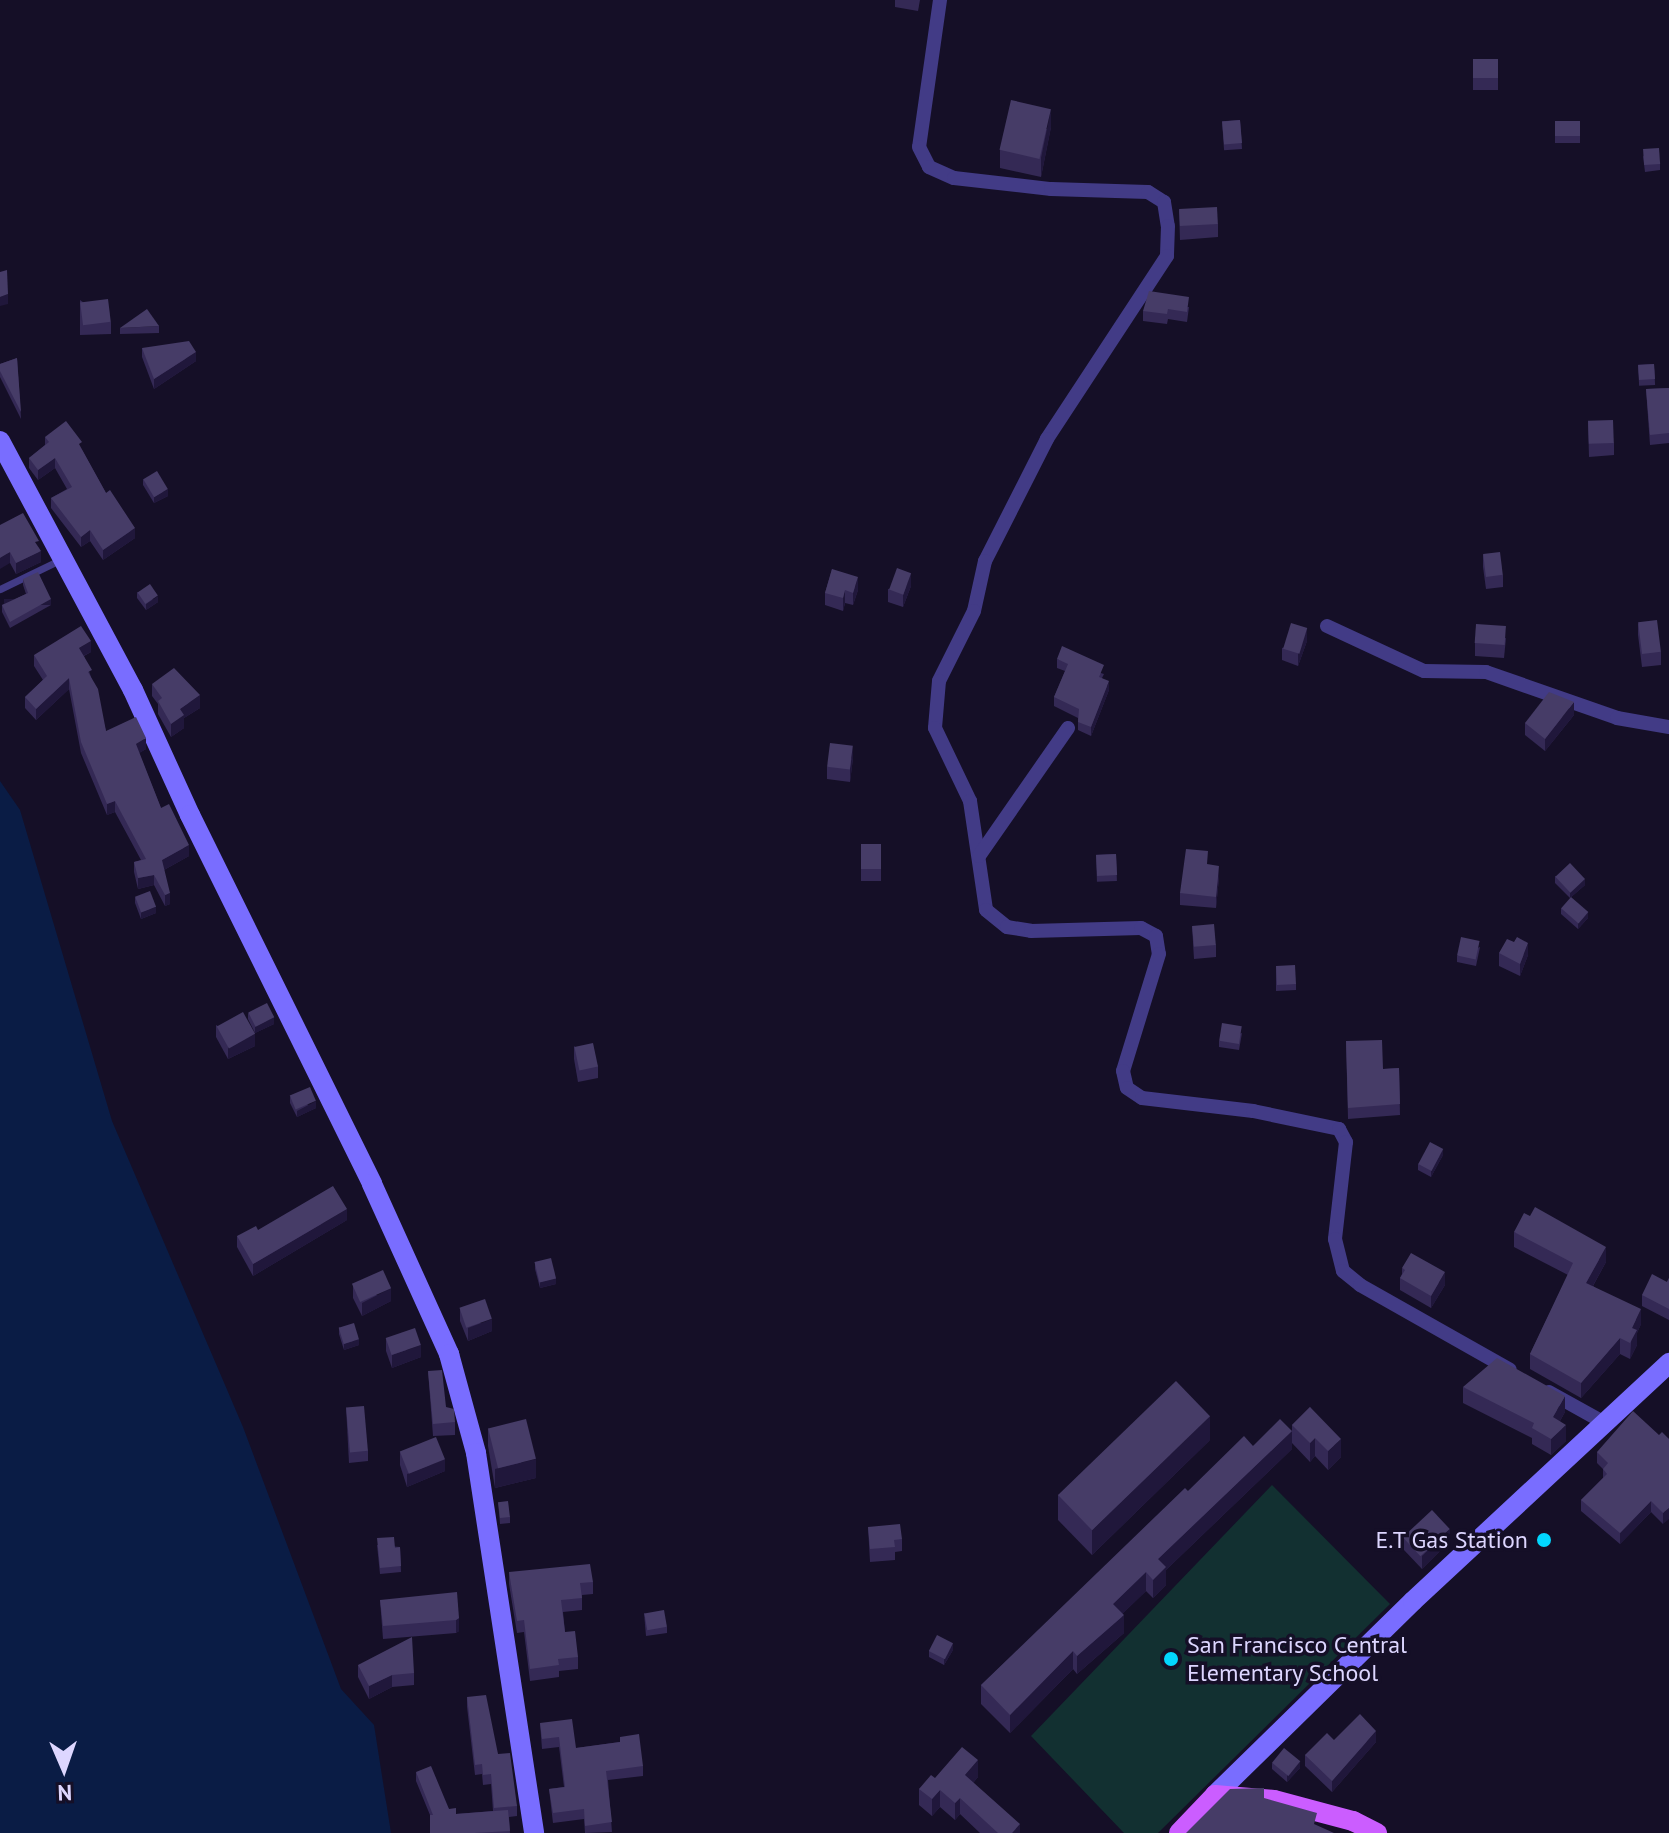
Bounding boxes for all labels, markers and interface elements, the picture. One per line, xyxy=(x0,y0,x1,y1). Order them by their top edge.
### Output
place label: E.T Gas Station xyxy=(1375,1526,1528,1554)
marker: E.T Gas Station xyxy=(1535,1531,1553,1549)
place label: San Francisco Central Elementary School xyxy=(1187,1631,1407,1687)
marker: San Francisco Central Elementary School xyxy=(1162,1650,1180,1668)
north arrow xyxy=(24,1729,104,1809)
text: N xyxy=(57,1779,73,1807)

